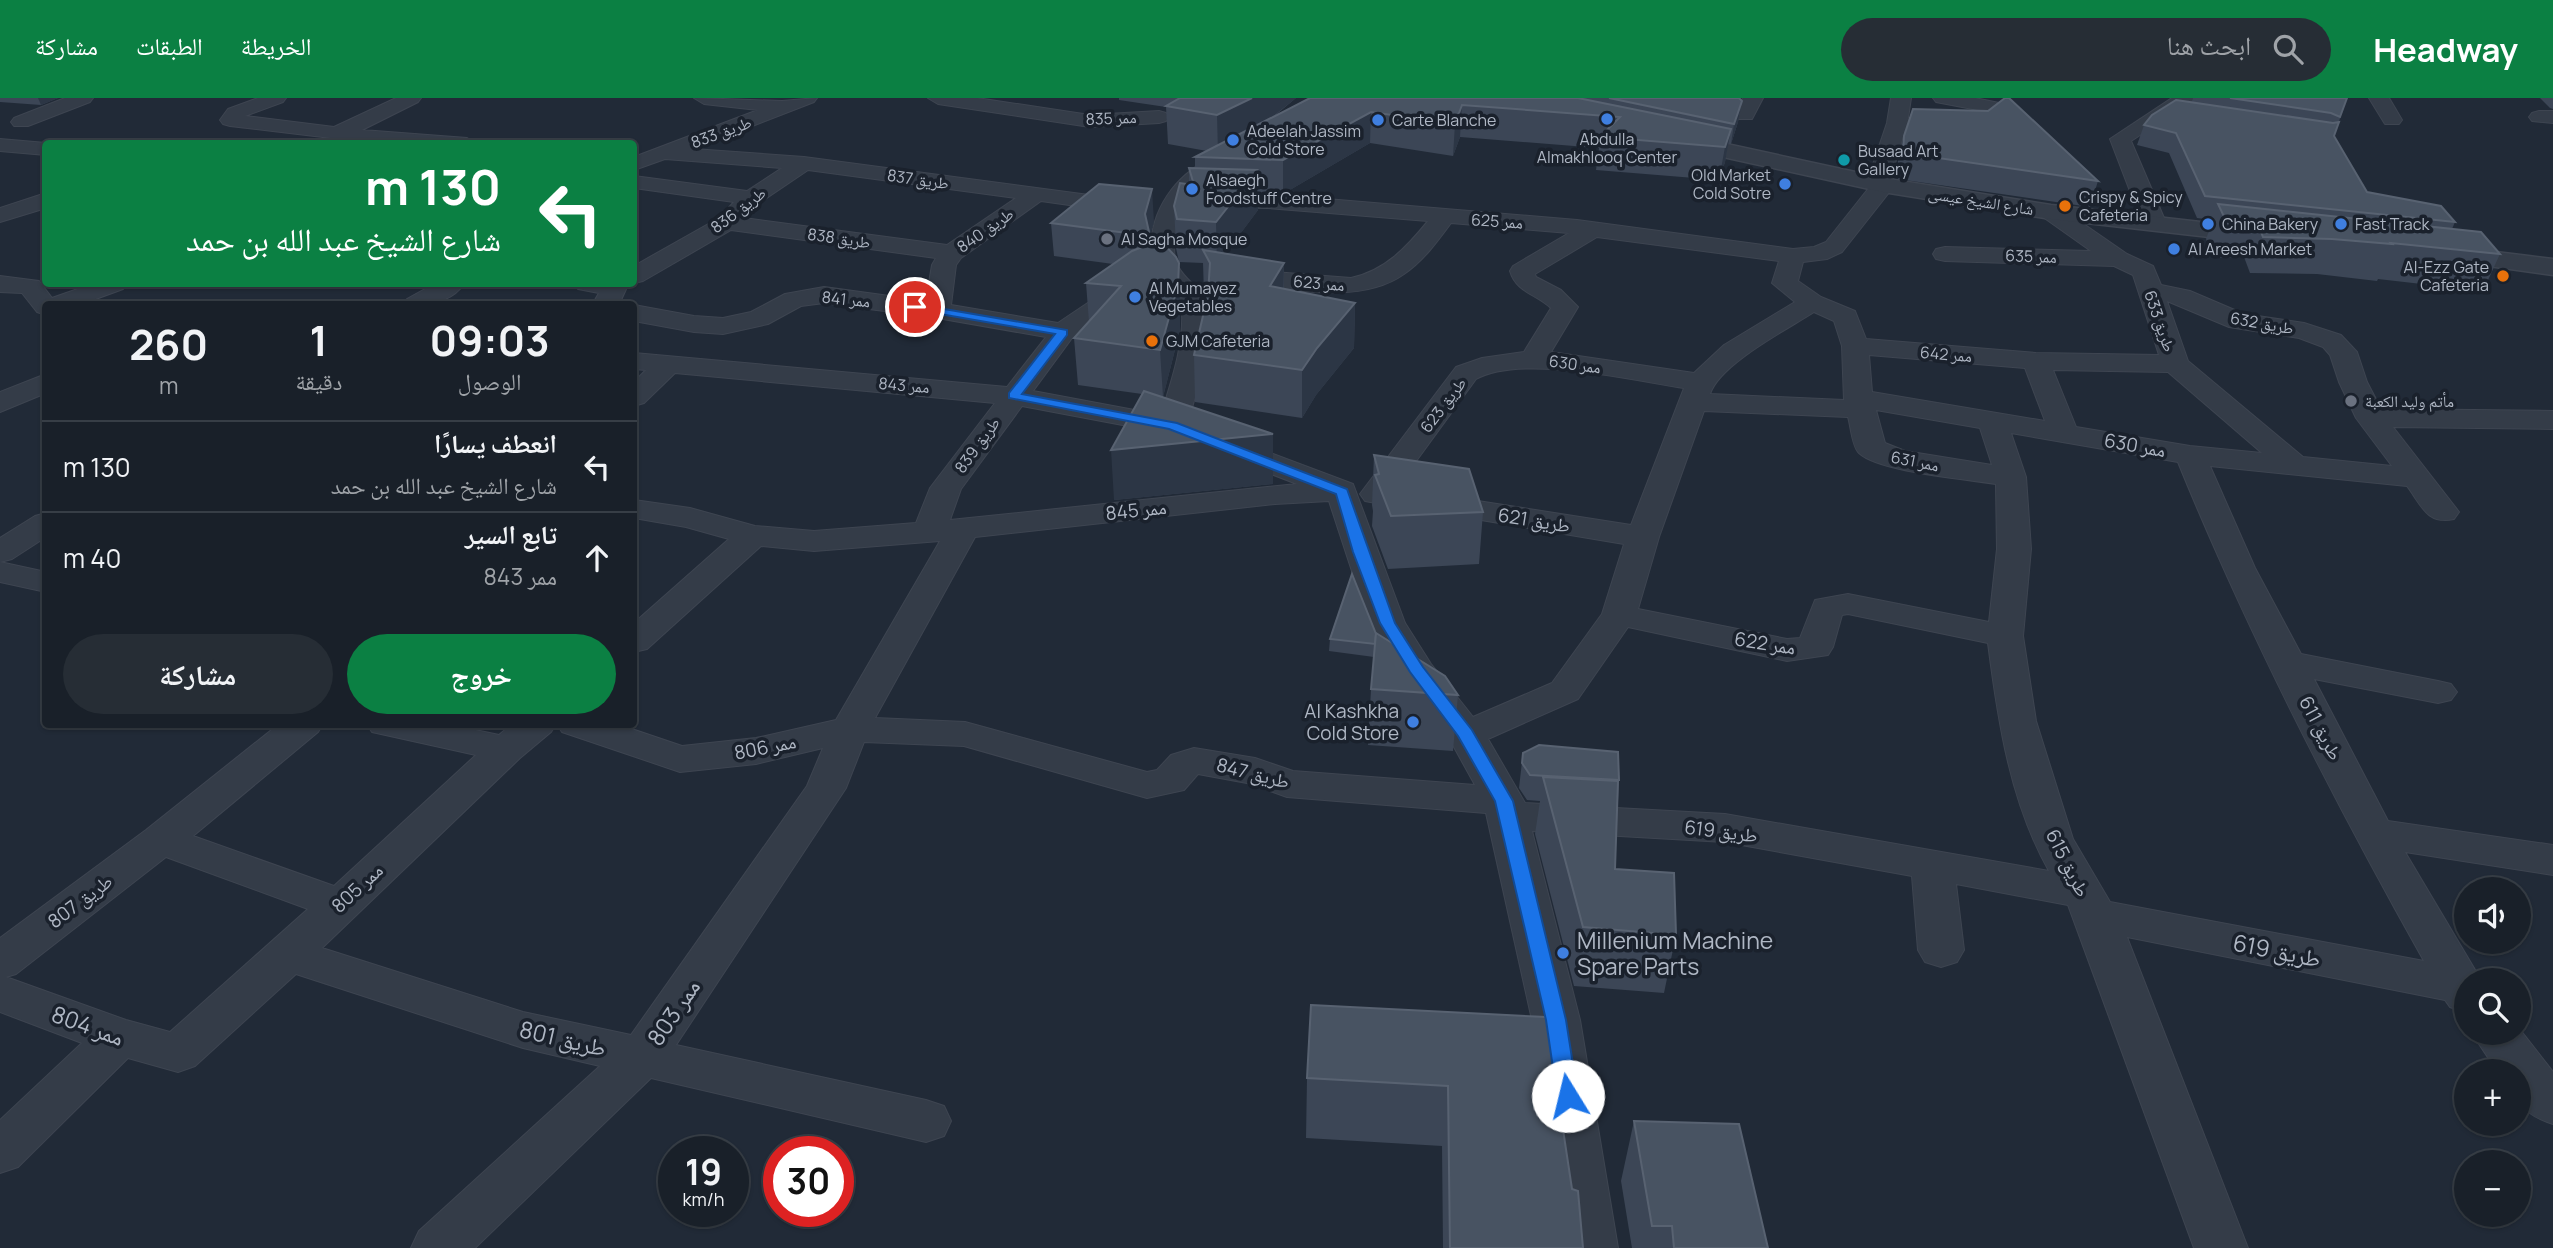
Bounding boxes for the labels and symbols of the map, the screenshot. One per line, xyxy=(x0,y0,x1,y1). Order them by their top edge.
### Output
street label: ممر 835 xyxy=(1085,106,1137,130)
place label: Carte Blanche xyxy=(1392,109,1496,131)
street label: طريق 833 xyxy=(688,111,754,153)
marker: Abdulla Almakhlooq Center xyxy=(1599,111,1615,127)
marker: Carte Blanche xyxy=(1370,112,1386,128)
place label: Adeelah Jassim Cold Store xyxy=(1247,120,1361,160)
place label: Abdulla Almakhlooq Center xyxy=(1537,128,1677,168)
marker: Adeelah Jassim Cold Store xyxy=(1225,132,1241,148)
place label: Busaad Art Gallery xyxy=(1858,140,1938,180)
marker: Busaad Art Gallery xyxy=(1836,152,1852,168)
street label: طريق 837 xyxy=(886,164,950,194)
place label: Old Market Cold Sotre xyxy=(1691,164,1771,204)
place label: Alsaegh Foodstuff Centre xyxy=(1206,169,1332,209)
marker: Old Market Cold Sotre xyxy=(1777,176,1793,192)
marker: Alsaegh Foodstuff Centre xyxy=(1184,181,1200,197)
street label: طريق 836 xyxy=(706,182,770,238)
street label: شارع الشيخ عيسى xyxy=(1927,182,2035,220)
place label: Crispy & Spicy Cafeteria xyxy=(2079,186,2183,226)
marker: Crispy & Spicy Cafeteria xyxy=(2057,198,2073,214)
street label: طريق 840 xyxy=(952,203,1018,257)
street label: ممر 625 xyxy=(1470,208,1524,234)
place label: China Bakery xyxy=(2222,213,2319,235)
place label: Fast Track xyxy=(2355,213,2431,235)
marker: China Bakery xyxy=(2200,216,2216,232)
marker: Fast Track xyxy=(2333,216,2349,232)
street label: طريق 838 xyxy=(806,223,872,253)
place label: Al Sagha Mosque xyxy=(1121,228,1247,250)
marker: Al Sagha Mosque xyxy=(1099,231,1115,247)
place label: Al Areesh Market xyxy=(2188,238,2312,260)
marker: Al Areesh Market xyxy=(2166,241,2182,257)
street label: ممر 635 xyxy=(2005,244,2057,268)
place label: Al-Ezz Gate Cafeteria xyxy=(2404,256,2489,296)
marker: Al-Ezz Gate Cafeteria xyxy=(2495,268,2511,284)
street label: ممر 623 xyxy=(1292,270,1346,296)
pin xyxy=(885,277,945,337)
place label: Al Mumayez Vegetables xyxy=(1149,277,1237,317)
street label: ممر 841 xyxy=(821,286,871,312)
street label: طريق 633 xyxy=(2139,287,2181,355)
marker: Al Mumayez Vegetables xyxy=(1127,289,1143,305)
street label: طريق 632 xyxy=(2229,307,2295,339)
place label: GJM Cafeteria xyxy=(1166,330,1270,352)
marker: GJM Cafeteria xyxy=(1144,333,1160,349)
street label: ممر 642 xyxy=(1919,341,1973,367)
street label: ممر 630 xyxy=(1548,349,1602,379)
street label: ممر 843 xyxy=(878,372,930,398)
street label: طريق 623 xyxy=(1415,373,1471,437)
place label: مأتم وليد الكعبة xyxy=(2365,390,2454,412)
marker: مأتم وليد الكعبة xyxy=(2343,393,2359,409)
street label: طريق 839 xyxy=(949,413,1005,477)
street label: ممر 630 xyxy=(2102,427,2168,463)
street label: ممر 631 xyxy=(1889,446,1941,476)
street label: ممر 845 xyxy=(1104,494,1168,526)
street label: طريق 621 xyxy=(1496,501,1572,539)
street label: ممر 622 xyxy=(1733,625,1797,661)
street label: طريق 611 xyxy=(2293,691,2349,765)
place label: Al Kashkha Cold Store xyxy=(1304,698,1399,746)
marker: Al Kashkha Cold Store xyxy=(1405,714,1421,730)
street label: ممر 806 xyxy=(732,728,798,766)
street label: طريق 847 xyxy=(1214,751,1292,795)
street label: طريق 619 xyxy=(1683,814,1759,848)
street label: طريق 615 xyxy=(2040,825,2096,901)
street label: ممر 805 xyxy=(326,857,388,919)
street label: طريق 807 xyxy=(42,868,118,934)
place label: Millenium Machine Spare Parts xyxy=(1577,924,1773,982)
street label: طريق 619 xyxy=(2230,926,2324,974)
marker: Millenium Machine Spare Parts xyxy=(1555,945,1571,961)
street label: ممر 803 xyxy=(639,972,707,1052)
street label: ممر 804 xyxy=(47,997,129,1053)
street label: طريق 801 xyxy=(516,1013,610,1063)
position arrow xyxy=(1531,1059,1605,1133)
speed limit sign: 30 xyxy=(763,1136,854,1227)

